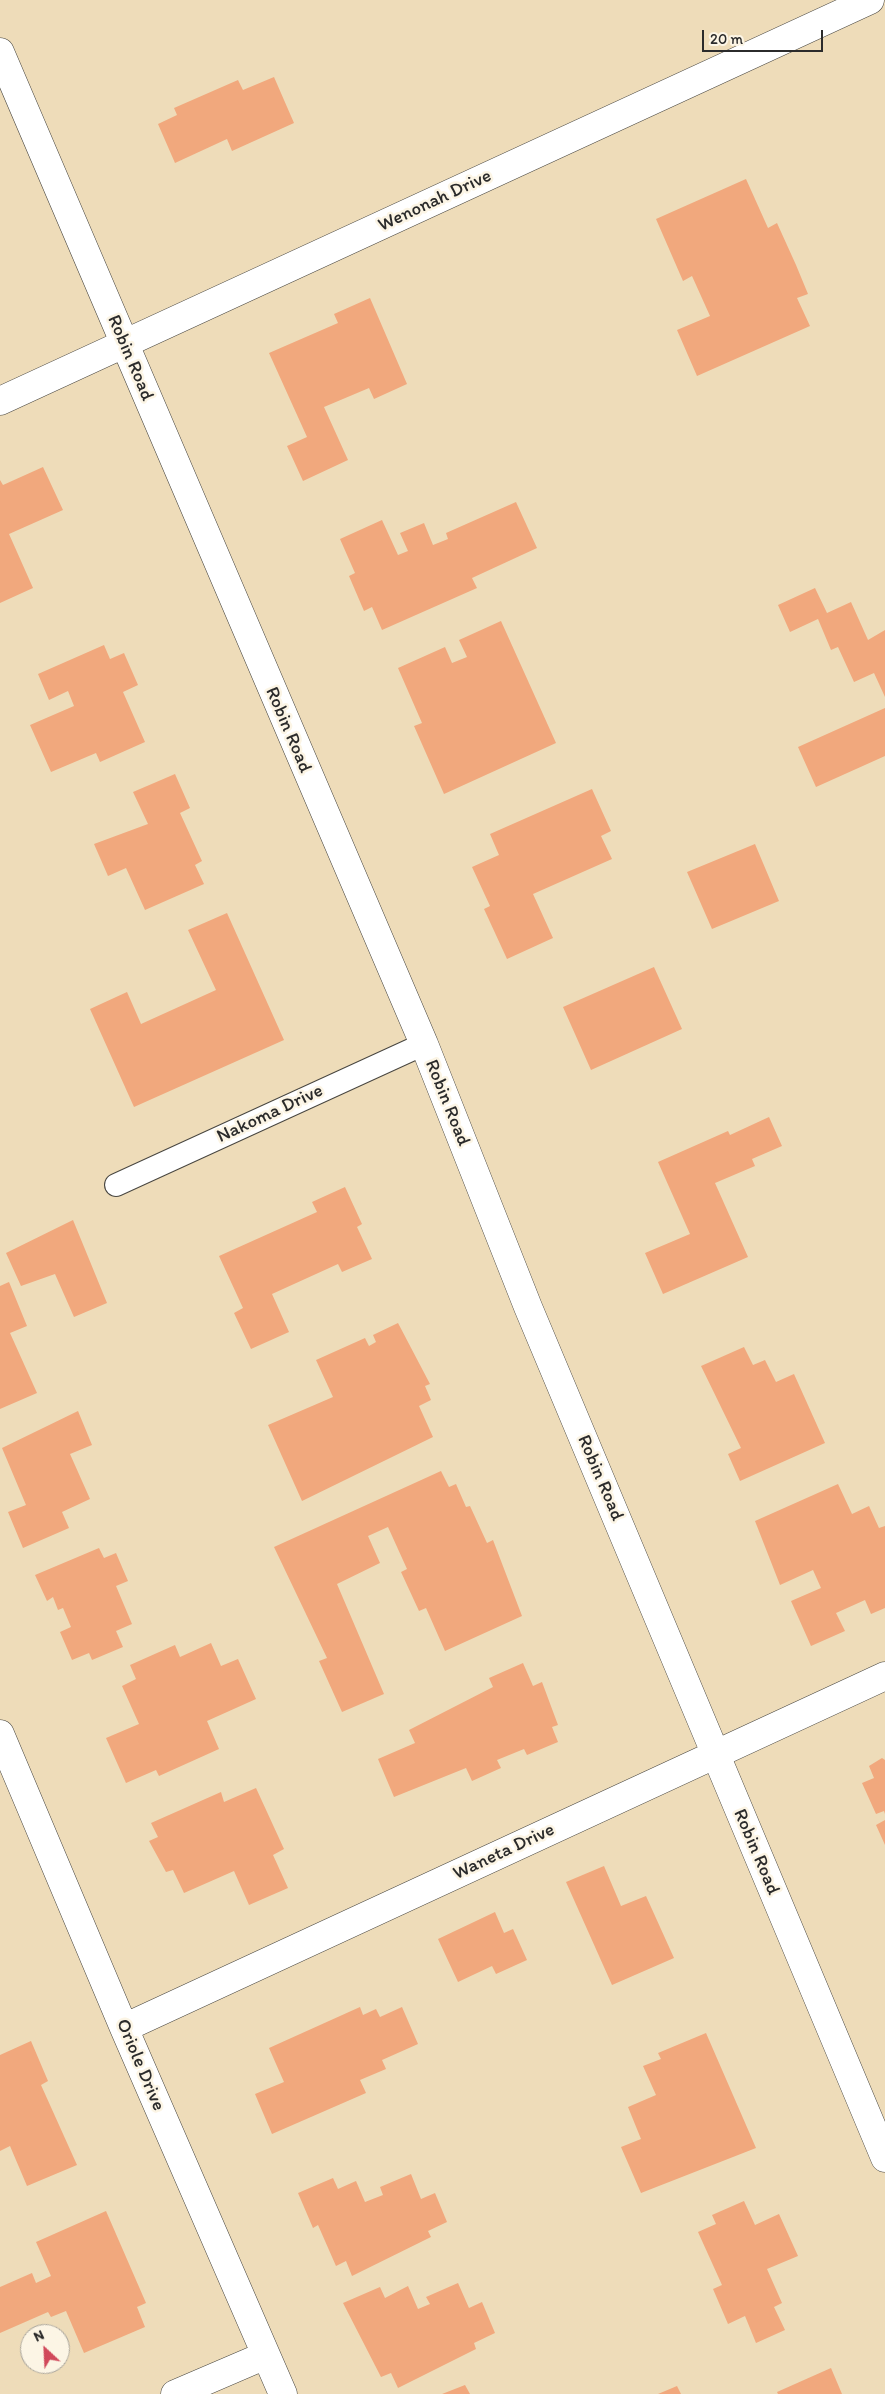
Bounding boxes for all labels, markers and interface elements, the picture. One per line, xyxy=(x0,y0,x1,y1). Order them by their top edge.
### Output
scale bar xyxy=(705,20,826,52)
text: 20 m xyxy=(710,30,743,48)
street label: Wenonah Drive xyxy=(375,165,495,237)
street label: Robin Road xyxy=(102,312,158,404)
street label: Robin Road xyxy=(260,684,316,776)
street label: Robin Road xyxy=(419,1056,475,1150)
street label: Nakoma Drive xyxy=(213,1079,327,1149)
street label: Robin Road xyxy=(572,1432,628,1524)
street label: Robin Road xyxy=(728,1806,784,1898)
street label: Waneta Drive xyxy=(450,1819,558,1885)
street label: Oriole Drive xyxy=(110,2016,170,2114)
north arrow xyxy=(20,2324,70,2374)
text: N xyxy=(31,2326,47,2346)

